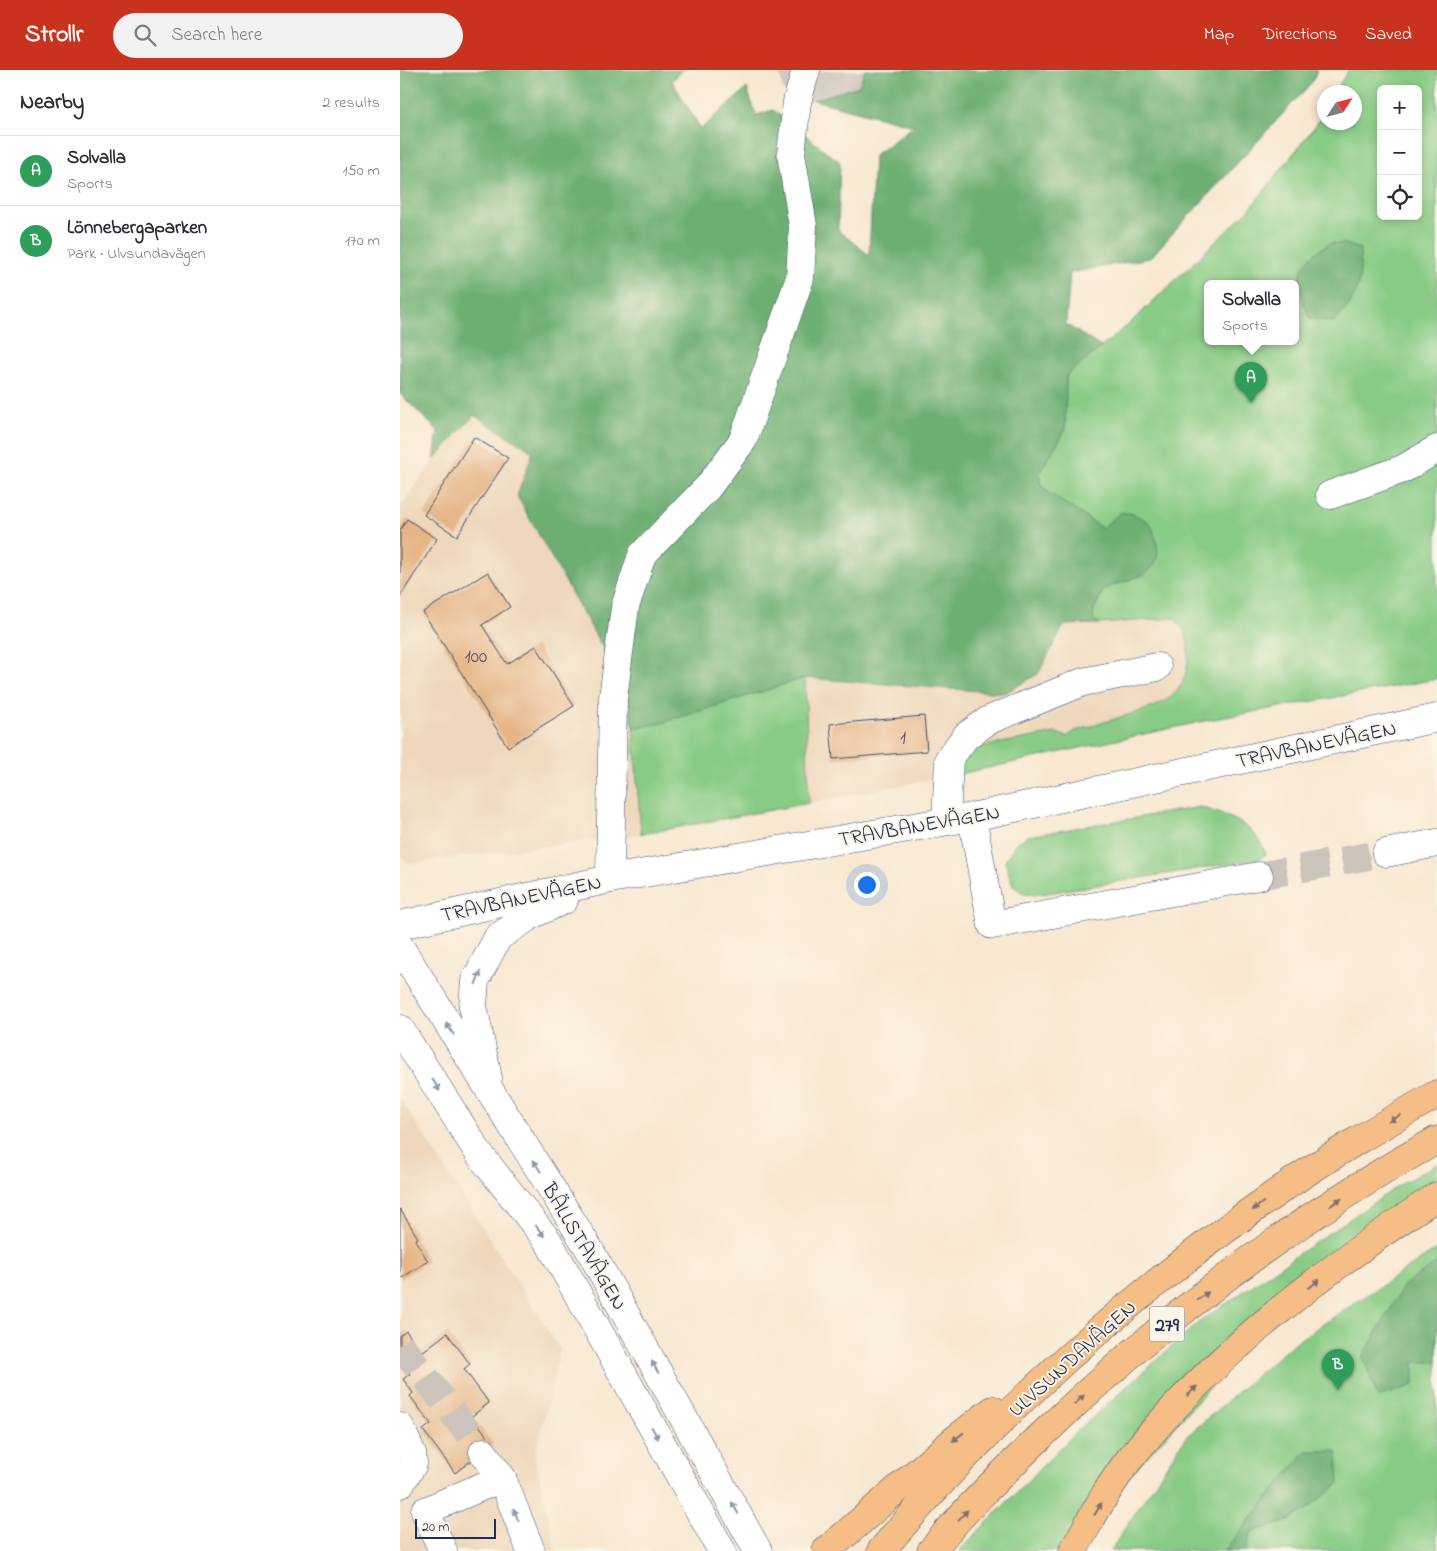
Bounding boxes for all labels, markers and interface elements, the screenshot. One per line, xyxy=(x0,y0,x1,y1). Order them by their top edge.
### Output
search box xyxy=(113,13,463,58)
text: Strollr xyxy=(25,18,83,53)
icon: search xyxy=(131,21,159,49)
text: Search here xyxy=(171,22,262,49)
text: Map xyxy=(1204,22,1234,48)
text: Directions xyxy=(1262,22,1337,48)
text: Saved xyxy=(1365,22,1412,48)
north arrow xyxy=(1317,85,1362,130)
map controls xyxy=(1377,85,1422,220)
button: + xyxy=(1377,85,1422,130)
text: Nearby xyxy=(20,88,84,118)
text: 2 results xyxy=(322,91,380,115)
button: − xyxy=(1377,130,1422,175)
text: Solvalla xyxy=(67,145,126,172)
text: A xyxy=(31,159,41,183)
text: 150 m xyxy=(342,159,380,183)
text: Sports xyxy=(67,172,113,196)
button: locate xyxy=(1377,175,1422,220)
text: Lönnebergaparken xyxy=(67,215,207,242)
text: B xyxy=(31,229,41,253)
text: 170 m xyxy=(345,229,380,253)
text: Park · Ulvsundavägen xyxy=(67,242,206,266)
popup xyxy=(1204,280,1299,345)
text: Solvalla xyxy=(1222,287,1281,314)
text: Sports xyxy=(1222,314,1268,338)
pin: A xyxy=(1235,362,1267,403)
house number: 100 xyxy=(465,644,487,671)
street label: TRAVBANEVÄGEN xyxy=(1233,714,1399,778)
house number: 1 xyxy=(900,725,906,752)
street label: TRAVBANEVÄGEN xyxy=(836,798,1002,856)
street label: TRAVBANEVÄGEN xyxy=(438,868,604,932)
your location xyxy=(854,872,880,898)
one-way arrow xyxy=(474,970,482,985)
one-way arrow xyxy=(445,1023,455,1036)
one-way arrow xyxy=(431,1078,440,1091)
one-way arrow xyxy=(1388,1114,1401,1123)
one-way arrow xyxy=(533,1160,542,1173)
street label: BÄLLSTAVÄGEN xyxy=(533,1177,633,1316)
one-way arrow xyxy=(1329,1197,1343,1207)
one-way arrow xyxy=(1252,1201,1265,1212)
one-way arrow xyxy=(534,1224,545,1237)
one-way arrow xyxy=(1307,1279,1320,1290)
one-way arrow xyxy=(1196,1291,1210,1301)
street label: ULVSUNDAVÄGEN xyxy=(1003,1294,1144,1425)
road number: 279 xyxy=(1150,1306,1184,1342)
pin: B xyxy=(1322,1349,1354,1390)
one-way arrow xyxy=(651,1359,659,1374)
one-way arrow xyxy=(1186,1386,1198,1398)
one-way arrow xyxy=(1072,1394,1084,1406)
one-way arrow xyxy=(651,1426,660,1439)
one-way arrow xyxy=(952,1432,965,1443)
one-way arrow xyxy=(730,1502,739,1515)
one-way arrow xyxy=(1093,1503,1102,1516)
one-way arrow xyxy=(512,1507,520,1522)
one-way arrow xyxy=(957,1509,969,1521)
scale bar xyxy=(415,1516,496,1539)
text: 20 m xyxy=(422,1517,449,1538)

